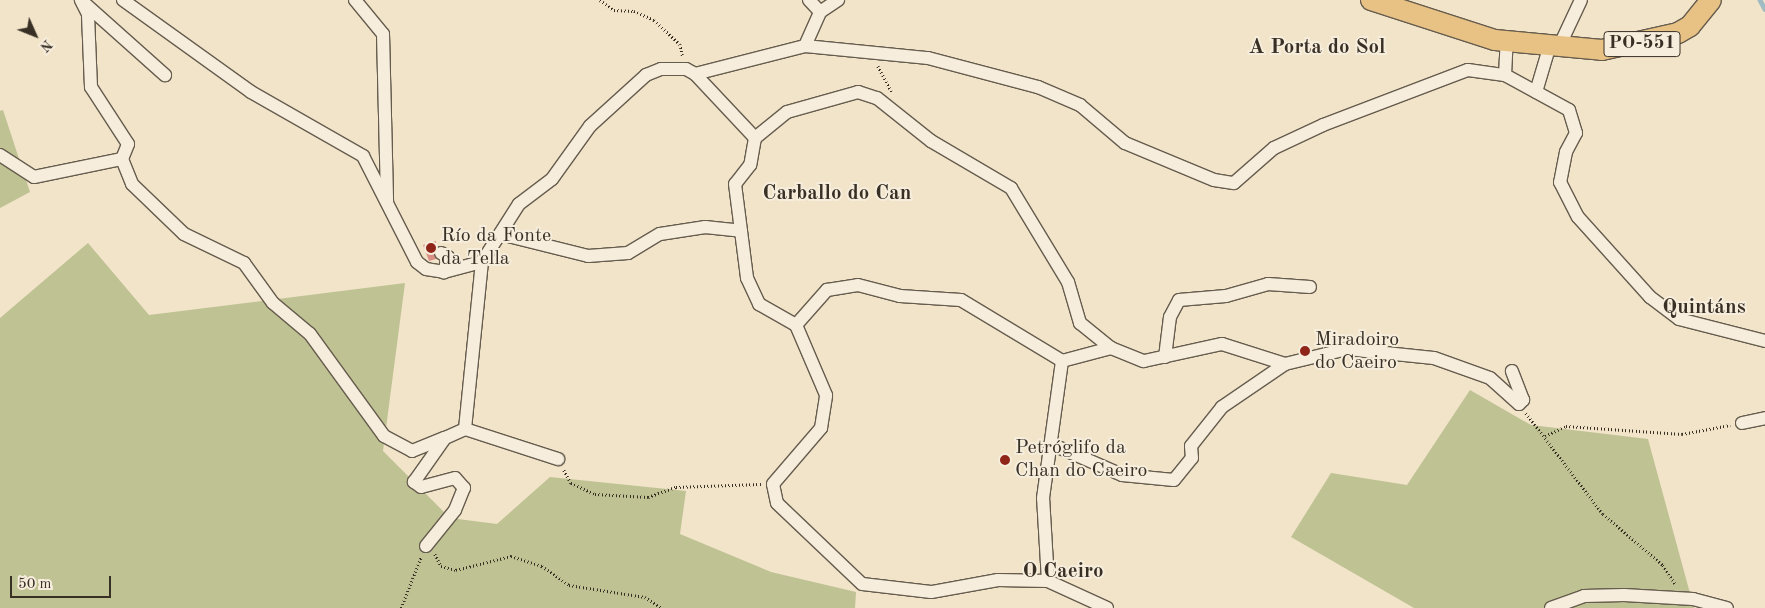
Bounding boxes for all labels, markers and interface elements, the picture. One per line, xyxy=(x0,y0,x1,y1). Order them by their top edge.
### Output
north arrow xyxy=(10,10,60,60)
road number: PO-551 xyxy=(1603,28,1681,61)
district label: A Porta do Sol xyxy=(1248,35,1386,61)
text: N xyxy=(37,37,55,54)
district label: Carballo do Can xyxy=(763,181,911,207)
place label: Río da Fonte da Tella xyxy=(441,225,551,272)
marker: Río da Fonte da Tella xyxy=(425,242,437,254)
district label: Quintáns xyxy=(1662,295,1746,321)
place label: Miradoiro do Caeiro xyxy=(1315,328,1399,375)
marker: Miradoiro do Caeiro xyxy=(1299,345,1311,357)
place label: Petróglifo da Chan do Caeiro xyxy=(1015,436,1148,483)
marker: Petróglifo da Chan do Caeiro xyxy=(999,454,1011,466)
district label: O Caeiro xyxy=(1022,559,1104,585)
scale bar xyxy=(12,566,114,598)
text: 50 m xyxy=(18,577,52,592)

